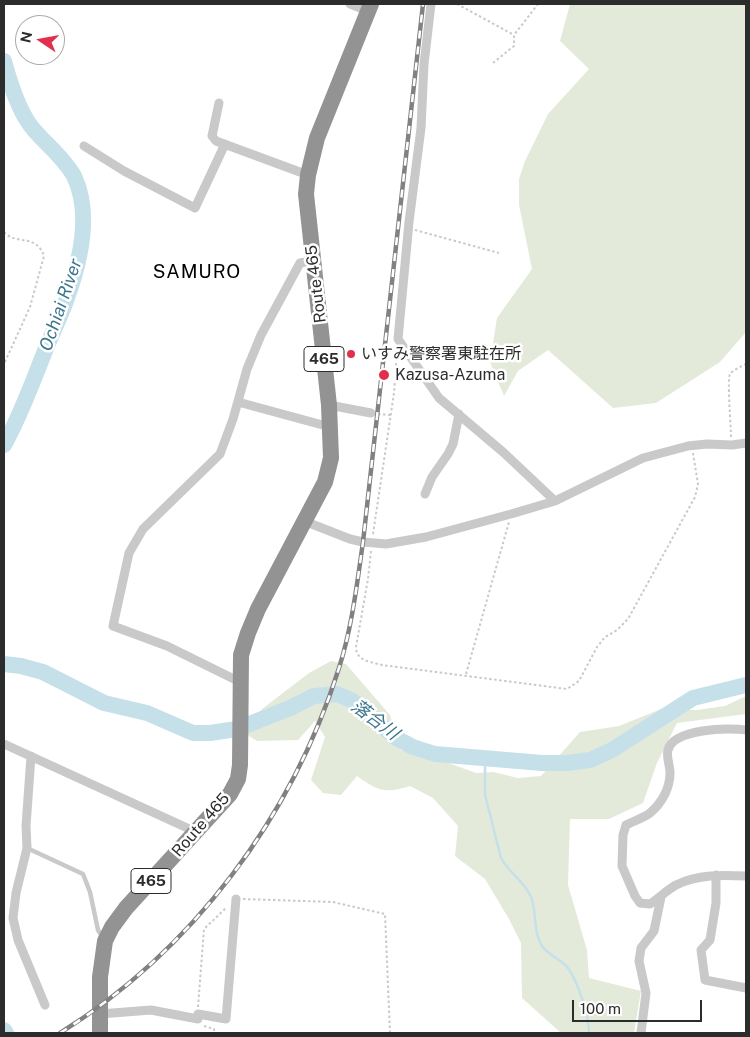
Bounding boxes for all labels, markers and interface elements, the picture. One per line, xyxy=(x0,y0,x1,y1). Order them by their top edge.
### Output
north arrow xyxy=(15,15,65,65)
text: N xyxy=(17,30,35,44)
street label: Route 465 xyxy=(302,244,330,324)
water label: Ochiai River xyxy=(35,256,87,354)
district label: SAMURO xyxy=(152,261,242,283)
place label: いすみ警察署東駐在所 xyxy=(361,344,521,364)
road number: 465 xyxy=(304,346,344,372)
marker: いすみ警察署東駐在所 xyxy=(345,348,357,360)
place label: Kazusa-Azuma xyxy=(395,365,505,385)
marker: Kazusa-Azuma xyxy=(377,368,391,382)
water label: 落合川 xyxy=(347,695,403,745)
street label: Route 465 xyxy=(168,789,234,861)
road number: 465 xyxy=(131,868,171,894)
scale bar xyxy=(575,990,705,1022)
text: 100 m xyxy=(580,1000,621,1017)

